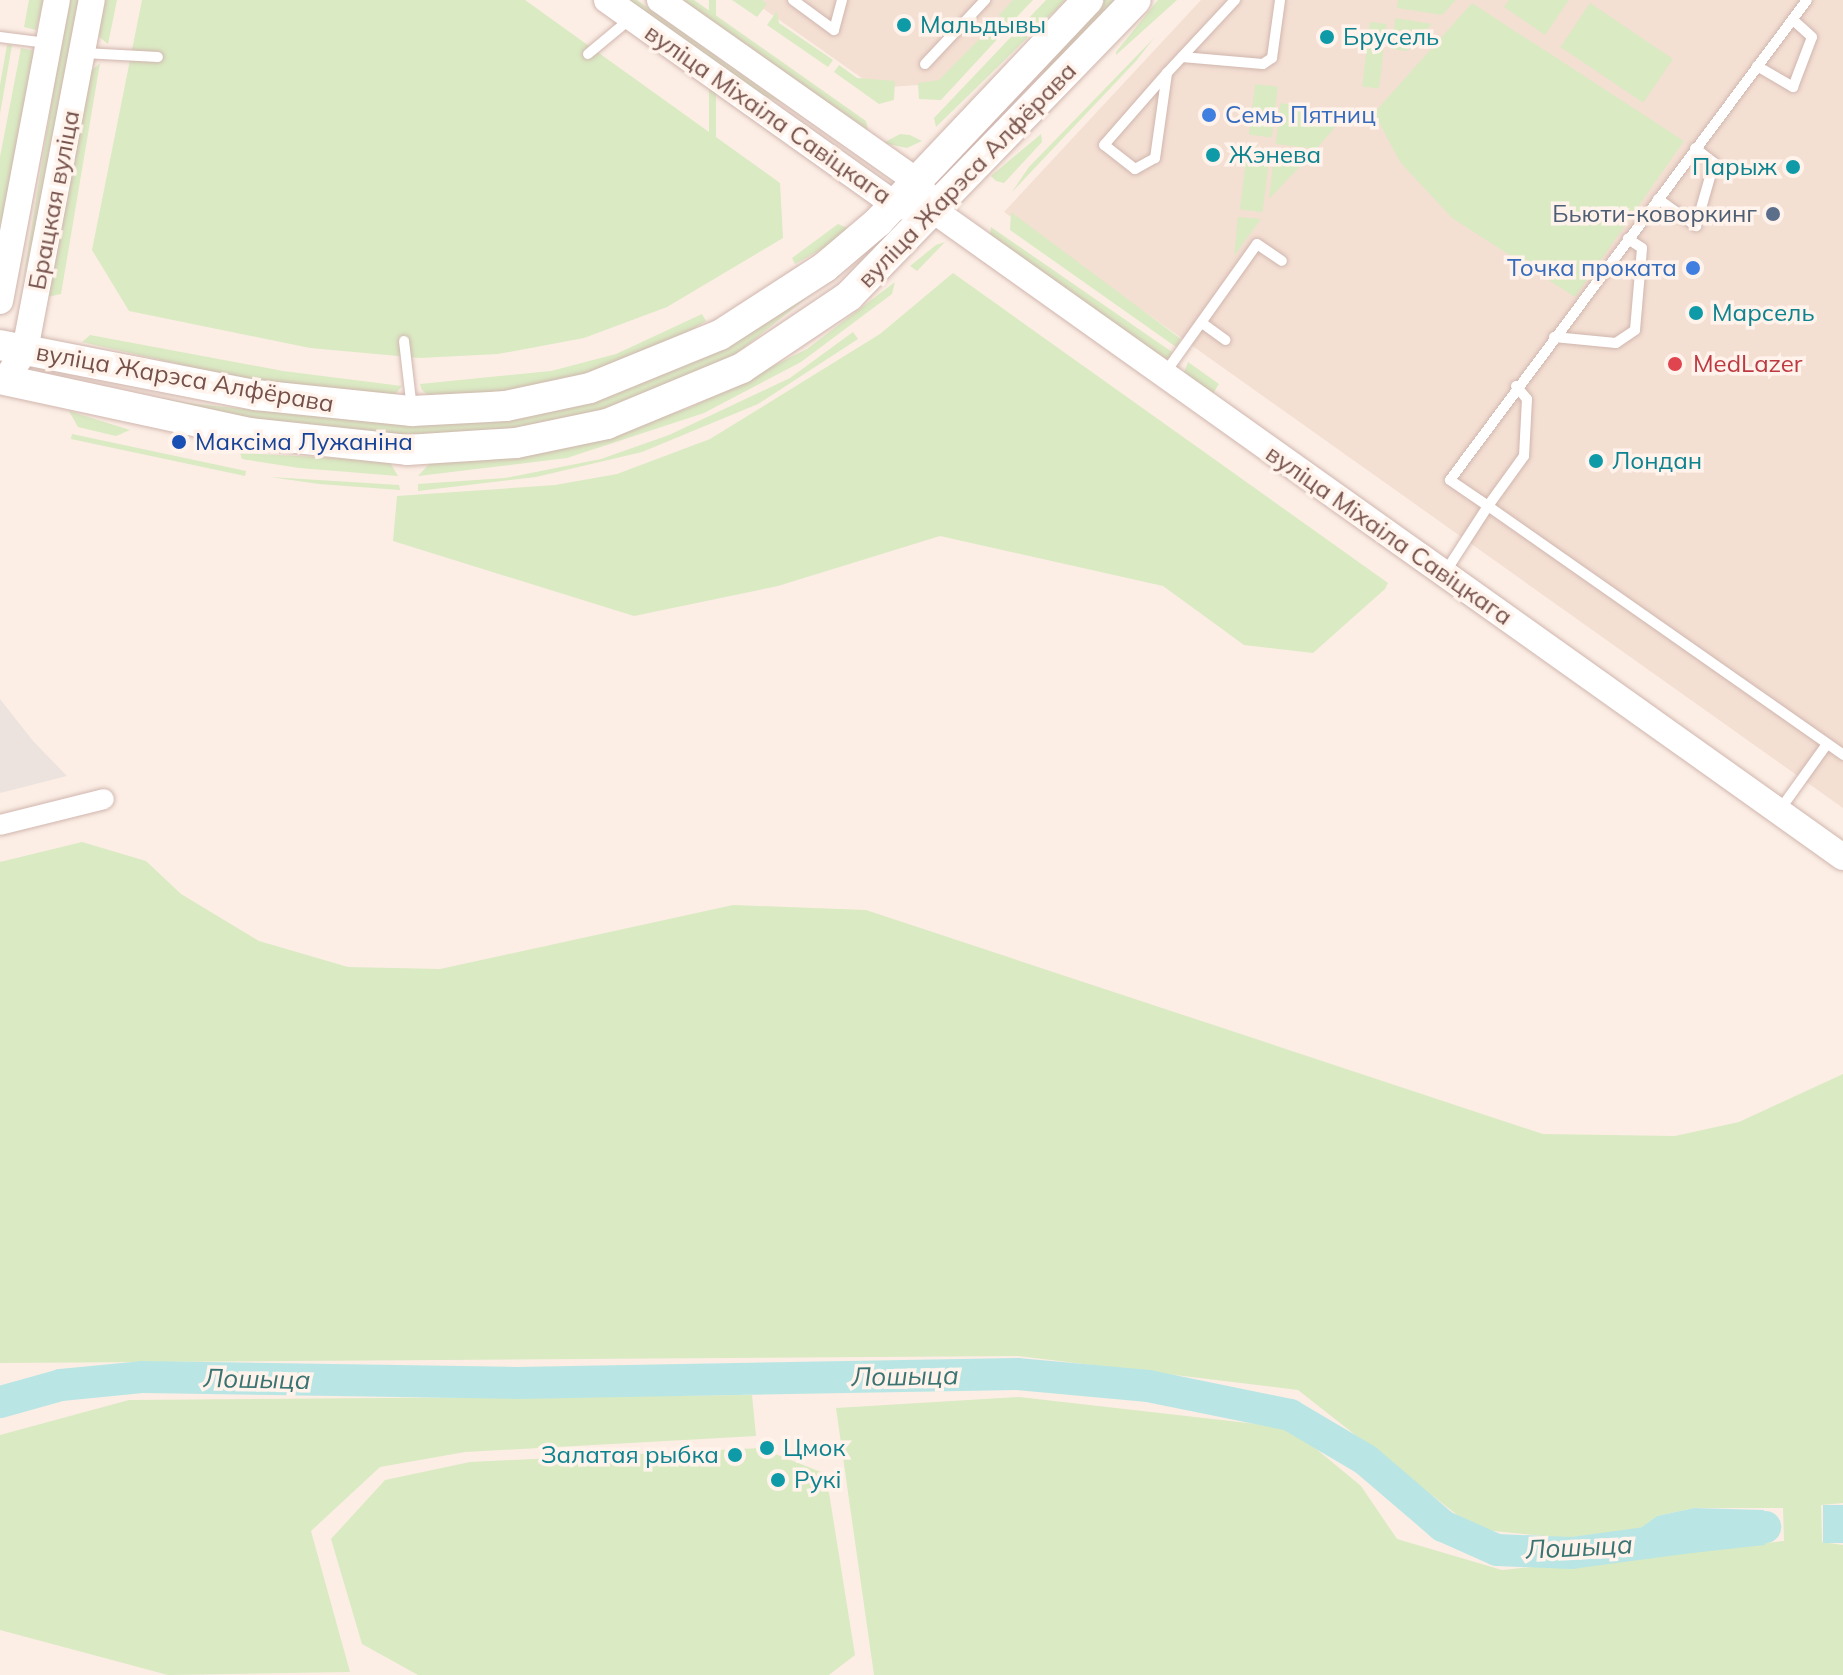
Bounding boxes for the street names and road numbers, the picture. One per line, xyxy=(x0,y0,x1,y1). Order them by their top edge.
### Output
street label: вуліца Міхаіла Савіцкага xyxy=(639,18,897,210)
street label: вуліца Жарэса Алфёрава xyxy=(852,56,1082,294)
street label: Брацкая вуліца xyxy=(22,108,86,292)
street label: вуліца Жарэса Алфёрава xyxy=(34,338,336,418)
street label: вуліца Міхаіла Савіцкага xyxy=(1260,439,1518,631)

